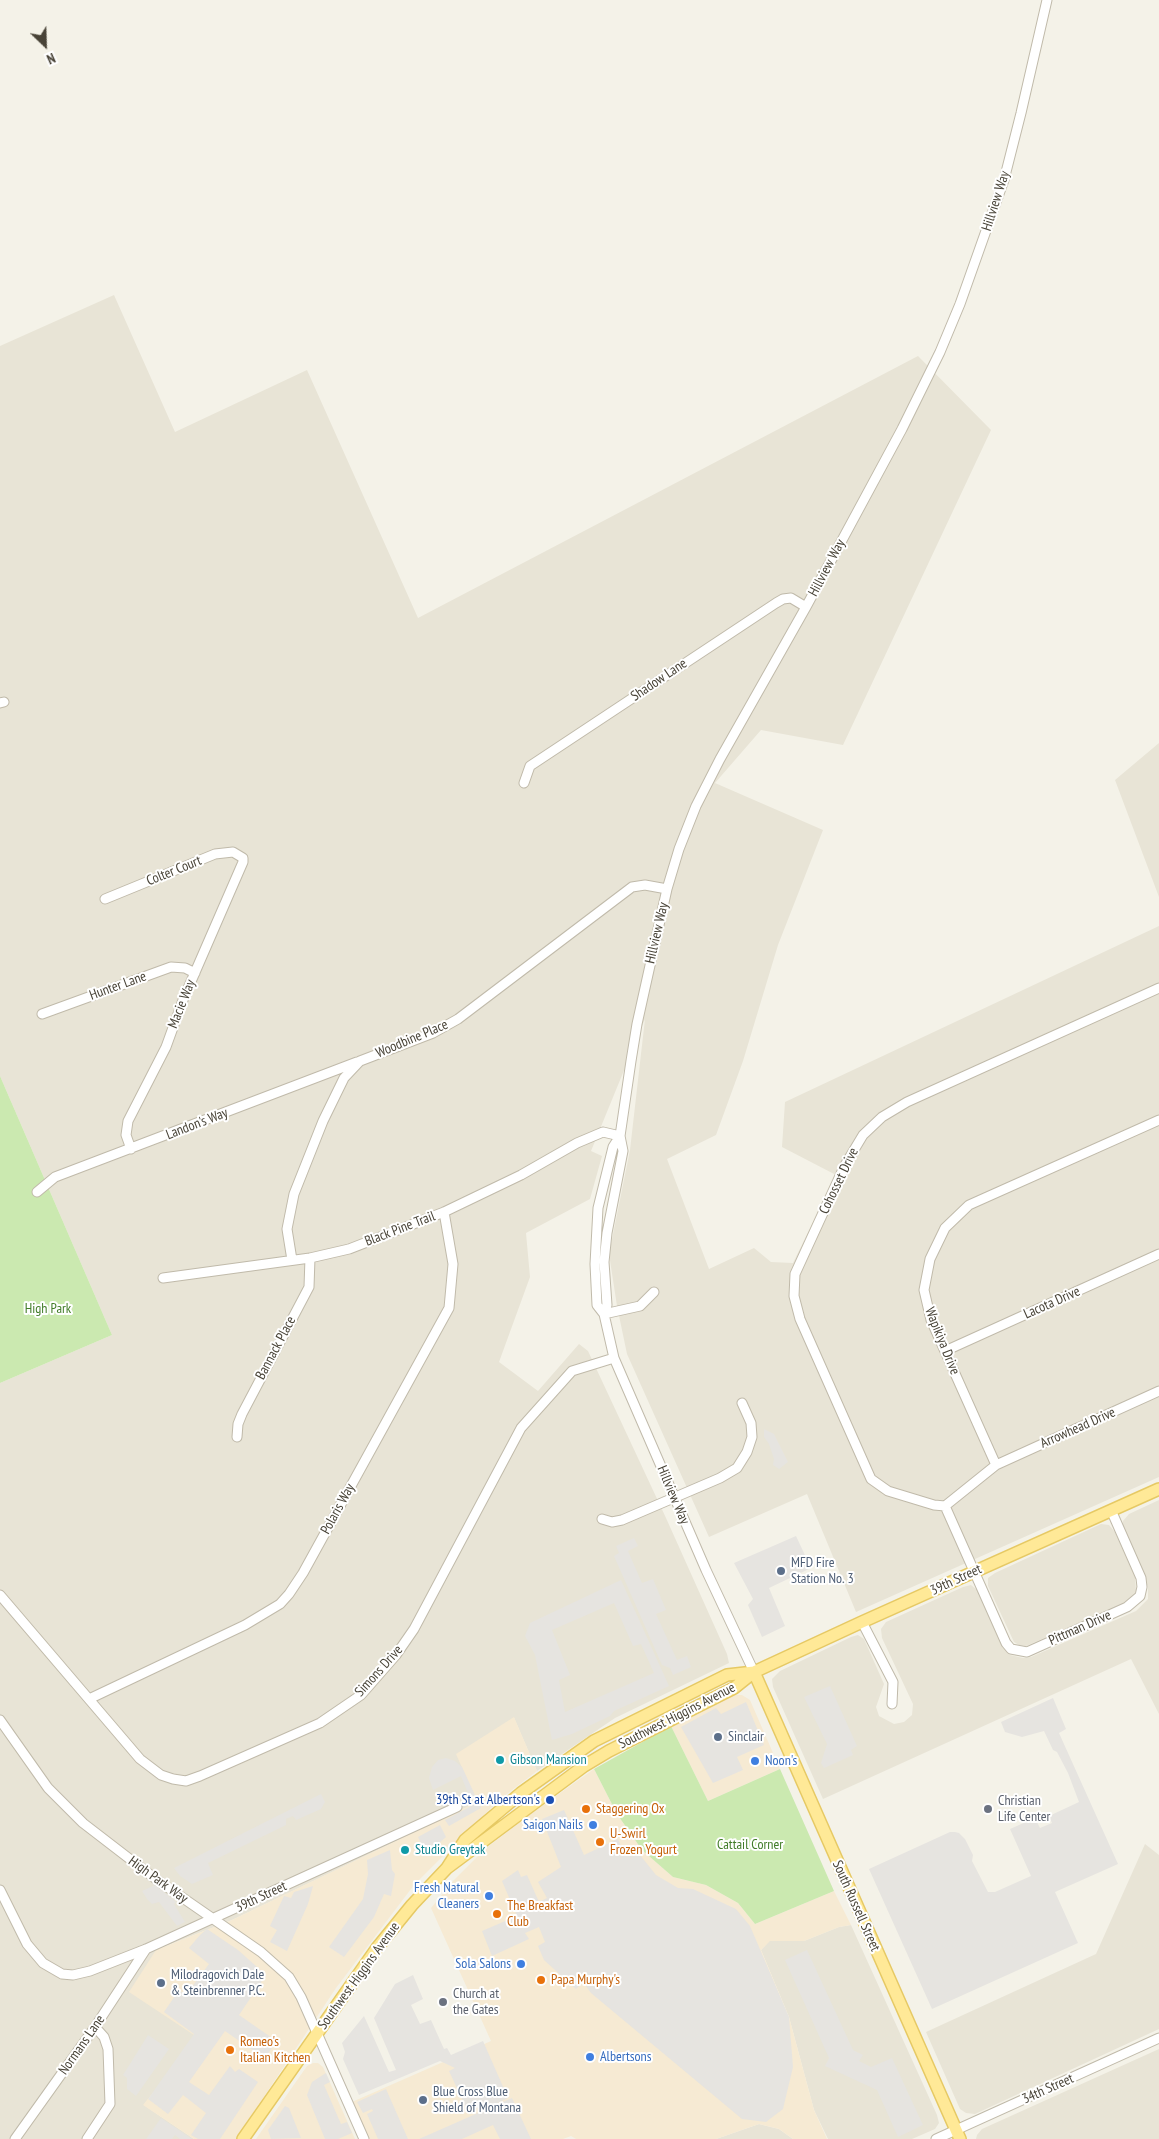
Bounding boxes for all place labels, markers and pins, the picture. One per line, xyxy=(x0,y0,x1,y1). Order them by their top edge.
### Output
place label: MFD Fire Station No. 3 xyxy=(791,1555,854,1588)
marker: MFD Fire Station No. 3 xyxy=(775,1565,787,1577)
place label: Sinclair xyxy=(728,1729,764,1745)
marker: Sinclair xyxy=(712,1731,724,1743)
place label: Gibson Mansion xyxy=(510,1752,587,1768)
place label: Noon's xyxy=(765,1753,797,1769)
marker: Gibson Mansion xyxy=(494,1754,506,1766)
marker: Noon's xyxy=(749,1755,761,1767)
place label: 39th St at Albertson's xyxy=(436,1792,540,1808)
place label: Christian Life Center xyxy=(998,1793,1050,1825)
marker: 39th St at Albertson's xyxy=(544,1794,556,1806)
place label: Staggering Ox xyxy=(596,1801,664,1817)
marker: Staggering Ox xyxy=(580,1803,592,1815)
marker: Christian Life Center xyxy=(982,1803,994,1815)
place label: Saigon Nails xyxy=(523,1817,583,1833)
marker: Saigon Nails xyxy=(587,1819,599,1831)
place label: U-Swirl Frozen Yogurt xyxy=(610,1826,677,1858)
marker: U-Swirl Frozen Yogurt xyxy=(594,1836,606,1848)
place label: Studio Greytak xyxy=(415,1842,485,1858)
marker: Studio Greytak xyxy=(399,1844,411,1856)
place label: Fresh Natural Cleaners xyxy=(414,1880,479,1912)
marker: Fresh Natural Cleaners xyxy=(483,1890,495,1902)
place label: The Breakfast Club xyxy=(507,1898,573,1930)
marker: The Breakfast Club xyxy=(491,1908,503,1920)
place label: Sola Salons xyxy=(455,1956,511,1972)
marker: Sola Salons xyxy=(515,1958,527,1970)
place label: Milodragovich Dale & Steinbrenner P.C. xyxy=(171,1967,265,2000)
place label: Papa Murphy's xyxy=(551,1972,620,1988)
marker: Papa Murphy's xyxy=(535,1974,547,1986)
marker: Milodragovich Dale & Steinbrenner P.C. xyxy=(155,1977,167,1989)
place label: Church at the Gates xyxy=(453,1986,499,2018)
marker: Church at the Gates xyxy=(437,1996,449,2008)
place label: Romeo's Italian Kitchen xyxy=(240,2034,310,2066)
marker: Romeo's Italian Kitchen xyxy=(224,2044,236,2056)
place label: Albertsons xyxy=(600,2049,651,2065)
marker: Albertsons xyxy=(584,2051,596,2063)
place label: Blue Cross Blue Shield of Montana xyxy=(433,2084,521,2116)
marker: Blue Cross Blue Shield of Montana xyxy=(417,2094,429,2106)

